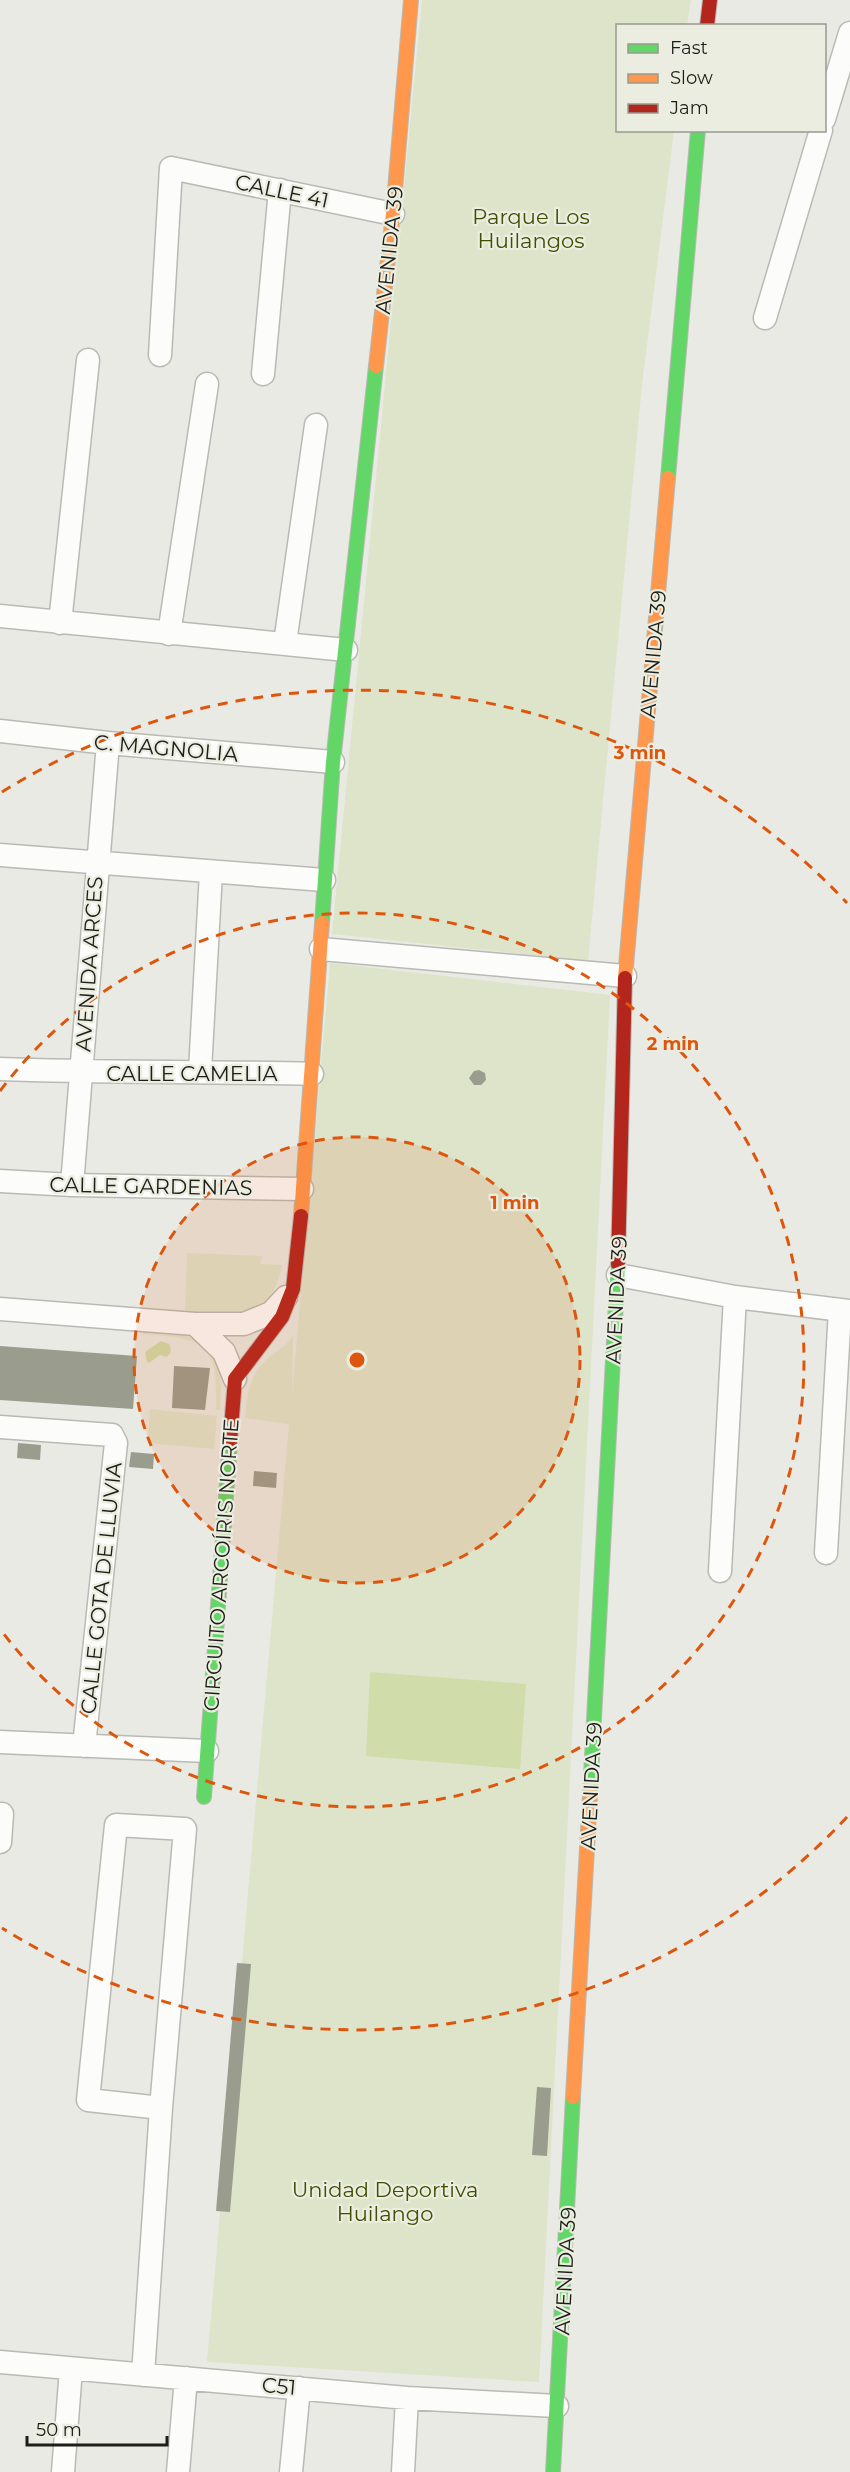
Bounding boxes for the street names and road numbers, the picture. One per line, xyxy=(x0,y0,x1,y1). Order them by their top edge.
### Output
street label: CALLE 41 xyxy=(233,169,331,213)
street label: AVENIDA 39 xyxy=(370,185,408,315)
street label: AVENIDA 39 xyxy=(635,589,671,719)
street label: C. MAGNOLIA xyxy=(93,729,240,767)
street label: AVENIDA ARCES xyxy=(70,875,108,1053)
street label: CALLE CAMELIA xyxy=(106,1061,279,1086)
street label: CALLE GARDENIAS xyxy=(49,1172,253,1200)
street label: AVENIDA 39 xyxy=(600,1235,632,1365)
street label: CIRCUITO ARCOÍRIS NORTE xyxy=(198,1418,244,1712)
street label: CALLE GOTA DE LLUVIA xyxy=(75,1460,127,1715)
street label: AVENIDA 39 xyxy=(575,1721,607,1851)
street label: AVENIDA 39 xyxy=(549,2206,581,2336)
street label: C51 xyxy=(261,2372,297,2400)

